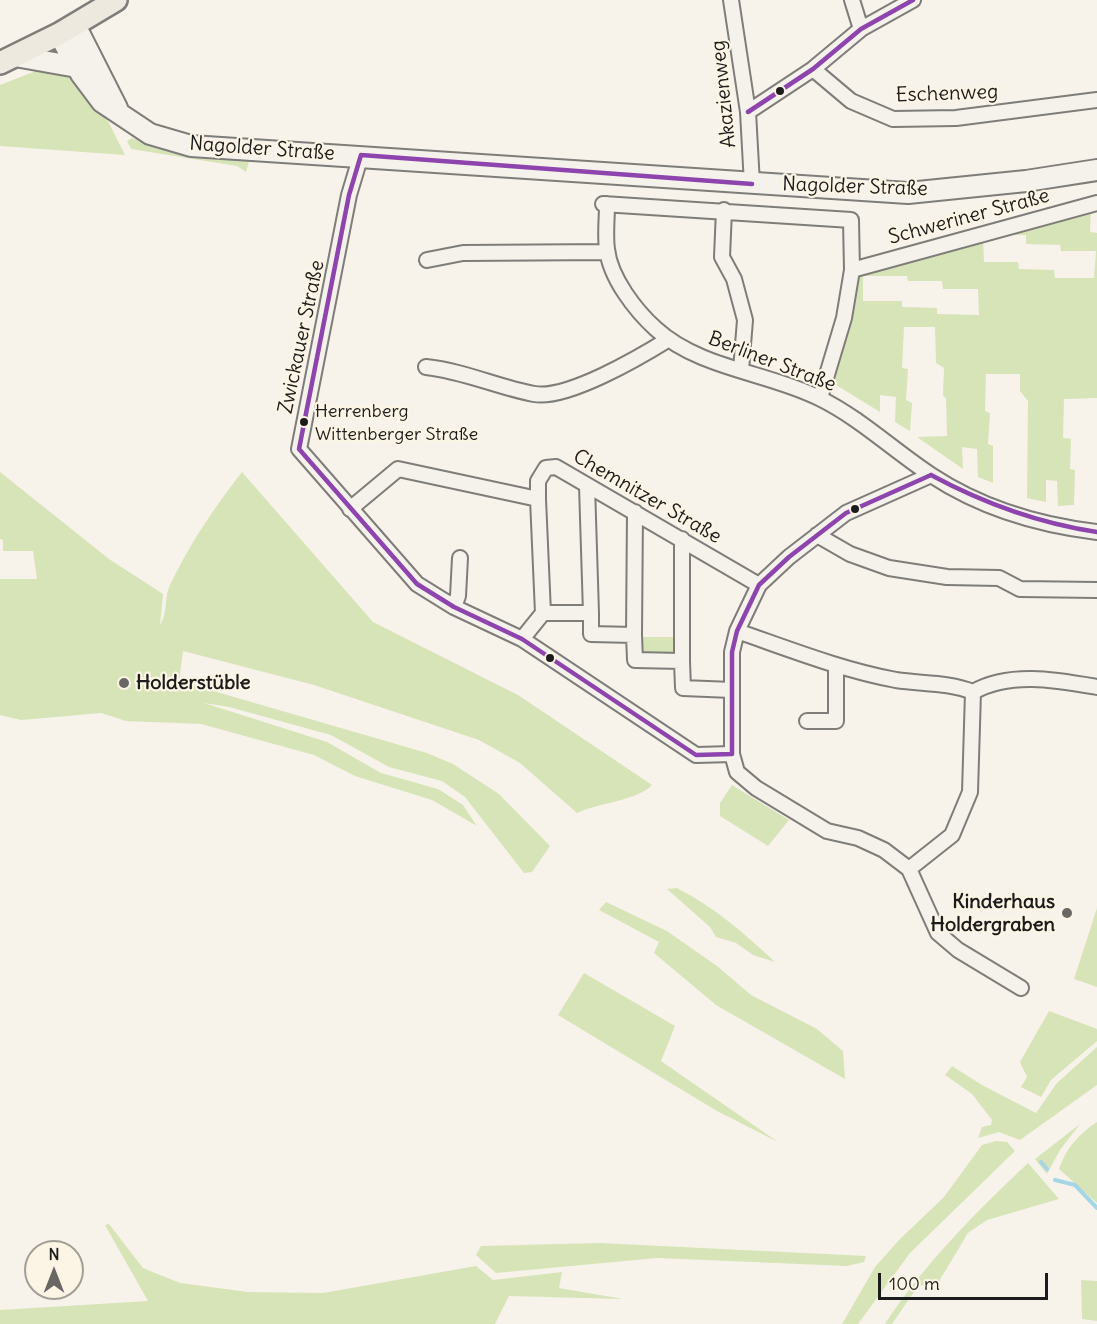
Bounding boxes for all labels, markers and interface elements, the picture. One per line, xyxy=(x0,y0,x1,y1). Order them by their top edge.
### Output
street label: Akazienweg xyxy=(706,39,742,149)
street label: Eschenweg xyxy=(895,80,999,108)
unlabelled marker xyxy=(774,85,786,97)
street label: Nagolder Straße xyxy=(188,132,336,166)
street label: Nagolder Straße xyxy=(782,172,928,202)
street label: Schweriner Straße xyxy=(886,184,1052,250)
street label: Zwickauer Straße xyxy=(274,258,330,416)
street label: Berliner Straße xyxy=(705,327,839,397)
place label: Herrenberg Wittenberger Straße xyxy=(315,401,478,444)
marker: Herrenberg Wittenberger Straße xyxy=(298,416,310,428)
street label: Chemnitzer Straße xyxy=(569,445,725,549)
unlabelled marker xyxy=(849,503,861,515)
unlabelled marker xyxy=(544,652,556,664)
place label: Holderstüble xyxy=(136,671,250,695)
marker: Holderstüble xyxy=(117,676,131,690)
place label: Kinderhaus Holdergraben xyxy=(931,890,1055,937)
marker: Kinderhaus Holdergraben xyxy=(1060,906,1074,920)
north arrow xyxy=(24,1240,84,1300)
text: N xyxy=(48,1244,60,1264)
scale bar xyxy=(881,1261,1050,1299)
text: 100 m xyxy=(889,1272,940,1295)

